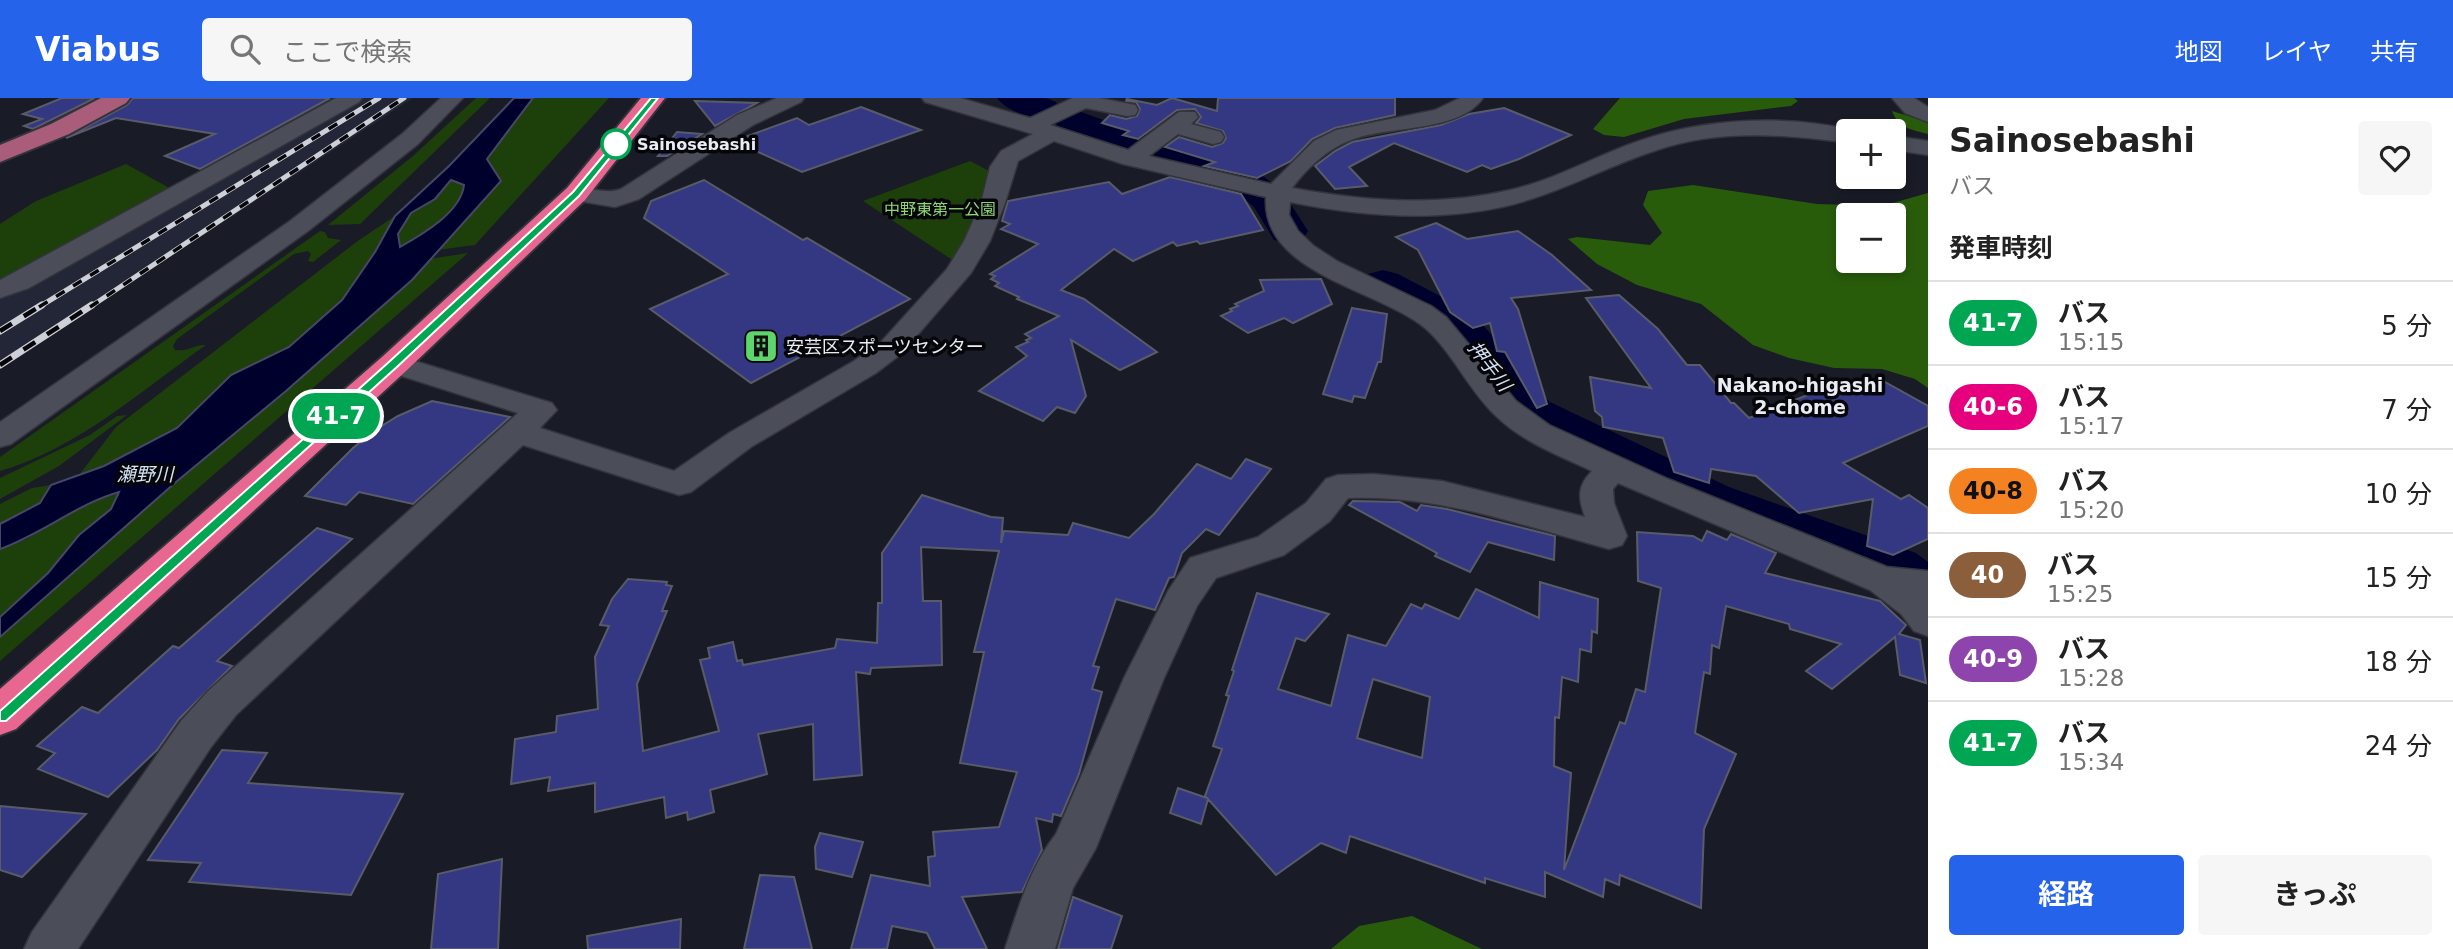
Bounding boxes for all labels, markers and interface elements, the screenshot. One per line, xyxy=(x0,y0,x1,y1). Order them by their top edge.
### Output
search box xyxy=(202,18,692,81)
text: Viabus xyxy=(35,30,160,69)
icon: search xyxy=(226,30,264,68)
text: ここで検索 xyxy=(282,37,412,67)
text: 地図 xyxy=(2175,38,2223,66)
text: レイヤ xyxy=(2261,38,2332,66)
text: 共有 xyxy=(2370,38,2418,66)
map controls xyxy=(1836,119,1906,273)
button: + xyxy=(1836,119,1906,189)
text: Sainosebashi xyxy=(1949,121,2195,160)
button: heart xyxy=(2358,121,2432,195)
marker: Sainosebashi xyxy=(601,129,631,159)
place label: Sainosebashi xyxy=(637,135,756,154)
text: バス xyxy=(1949,173,1995,199)
park label: 中野東第一公園 xyxy=(884,200,996,219)
button: − xyxy=(1836,203,1906,273)
text: 発車時刻 xyxy=(1949,233,2053,263)
text: バス xyxy=(2058,298,2110,328)
text: 41-7 xyxy=(1963,309,2023,337)
text: 5 分 xyxy=(2381,311,2432,341)
building icon: 安芸区スポーツセンター xyxy=(742,327,780,365)
text: 15:15 xyxy=(2058,329,2124,355)
place label: 安芸区スポーツセンター xyxy=(786,336,984,357)
water label: 押手川 xyxy=(1464,337,1517,397)
district label: Nakano-higashi 2-chome xyxy=(1717,374,1883,418)
text: バス xyxy=(2058,382,2110,412)
line badge: 41-7 xyxy=(287,393,385,439)
text: 40-6 xyxy=(1963,393,2023,421)
text: 7 分 xyxy=(2381,395,2432,425)
text: 41-7 xyxy=(306,402,366,430)
text: 15:17 xyxy=(2058,413,2124,439)
water label: 瀬野川 xyxy=(116,463,175,485)
text: バス xyxy=(2058,466,2110,496)
text: 40-8 xyxy=(1963,477,2023,505)
text: 10 分 xyxy=(2365,479,2432,509)
text: 15:20 xyxy=(2058,497,2124,523)
text: バス xyxy=(2047,550,2099,580)
text: 40 xyxy=(1971,561,2004,589)
text: 15 分 xyxy=(2365,563,2432,593)
text: 15:25 xyxy=(2047,581,2113,607)
text: バス xyxy=(2058,634,2110,664)
text: 40-9 xyxy=(1963,645,2023,673)
text: 18 分 xyxy=(2365,647,2432,677)
text: 15:28 xyxy=(2058,665,2124,691)
text: バス xyxy=(2058,718,2110,748)
text: 41-7 xyxy=(1963,729,2023,757)
text: 24 分 xyxy=(2365,731,2432,761)
text: 15:34 xyxy=(2058,749,2124,775)
button: 経路 xyxy=(1949,855,2184,935)
button: きっぷ xyxy=(2198,855,2432,935)

